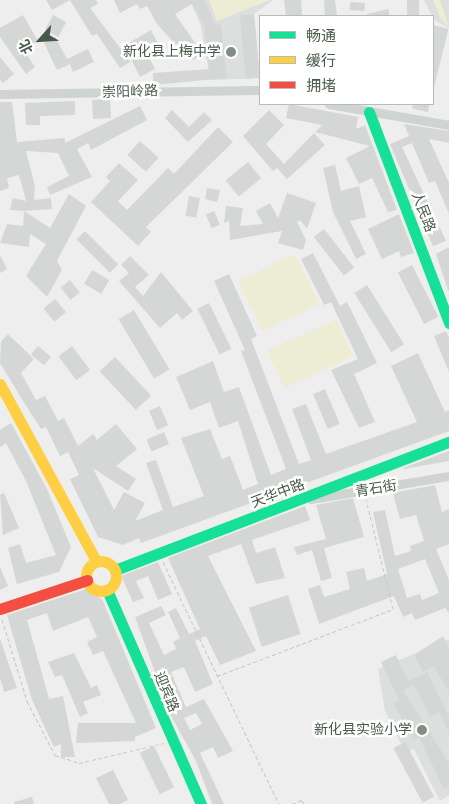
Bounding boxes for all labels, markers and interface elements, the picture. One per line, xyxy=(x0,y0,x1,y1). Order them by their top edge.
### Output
north arrow xyxy=(15,15,65,65)
legend xyxy=(259,15,434,105)
text: 畅通 xyxy=(306,27,336,45)
text: 北 xyxy=(15,37,37,57)
place label: 新化县上梅中学 xyxy=(123,44,221,60)
marker: 新化县上梅中学 xyxy=(225,46,237,58)
text: 缓行 xyxy=(306,52,336,70)
text: 拥堵 xyxy=(306,77,336,95)
street label: 崇阳岭路 xyxy=(102,83,158,101)
street label: 人民路 xyxy=(408,189,438,235)
street label: 天华中路 xyxy=(249,476,307,512)
street label: 青石街 xyxy=(354,477,398,501)
street label: 迎宾路 xyxy=(150,669,182,715)
place label: 新化县实验小学 xyxy=(314,722,412,738)
marker: 新化县实验小学 xyxy=(416,724,428,736)

